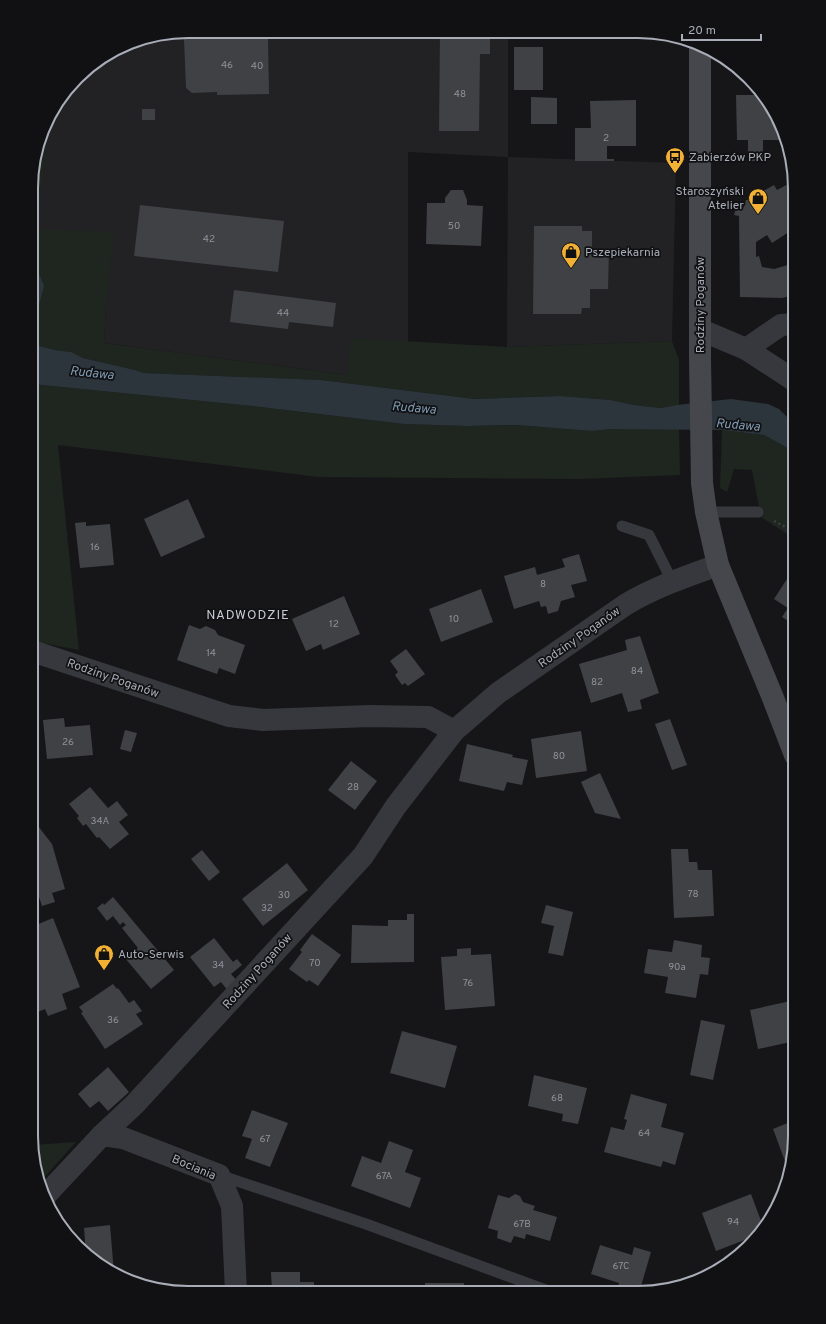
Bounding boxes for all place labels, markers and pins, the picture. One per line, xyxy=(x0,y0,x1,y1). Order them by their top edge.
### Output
bus stop icon: Zabierzów PKP xyxy=(664,146,686,174)
place label: Zabierzów PKP xyxy=(689,150,772,166)
place label: Staroszyński Atelier xyxy=(675,184,744,214)
shop icon: Staroszyński Atelier xyxy=(747,187,769,215)
shop icon: Pszepiekarnia xyxy=(560,241,582,269)
place label: Pszepiekarnia xyxy=(585,245,660,261)
shop icon: Auto-Serwis xyxy=(93,943,115,971)
place label: Auto-Serwis xyxy=(118,947,184,963)

